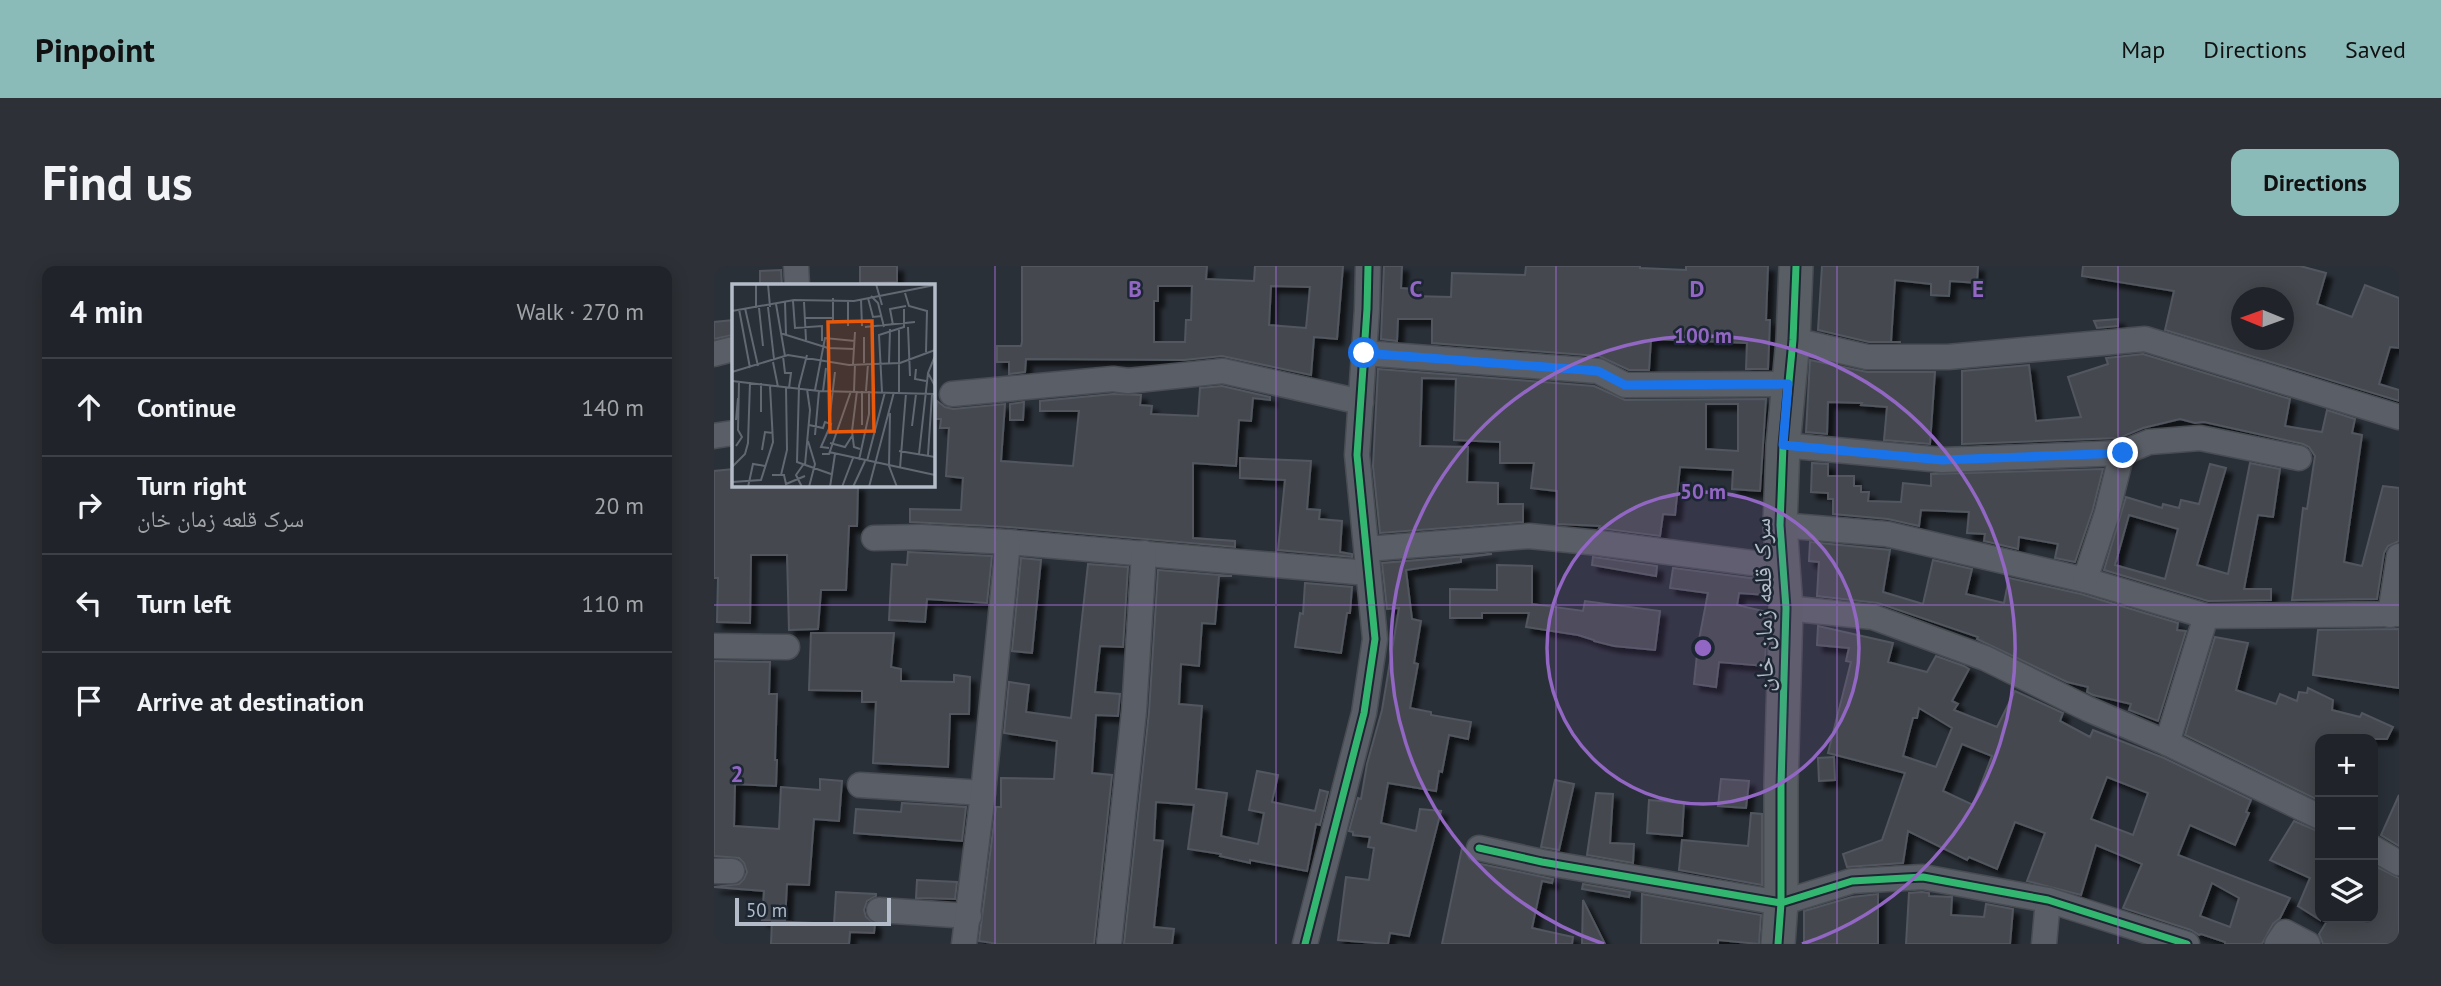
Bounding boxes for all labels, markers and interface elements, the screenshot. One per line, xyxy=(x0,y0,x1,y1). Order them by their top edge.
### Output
text: Pinpoint xyxy=(35,28,155,71)
text: Map xyxy=(2121,34,2165,65)
text: Directions xyxy=(2203,34,2307,65)
text: Saved xyxy=(2345,34,2406,65)
button: Directions xyxy=(2231,149,2399,216)
text: Find us xyxy=(42,150,193,214)
text: B xyxy=(1128,274,1142,303)
text: C xyxy=(1410,274,1423,303)
text: D xyxy=(1690,274,1704,303)
text: E xyxy=(1972,274,1984,303)
inset map xyxy=(732,284,934,486)
north arrow xyxy=(2231,287,2294,350)
text: 4 min xyxy=(70,292,143,331)
text: Walk · 270 m xyxy=(517,297,644,326)
text: 100 m xyxy=(1674,322,1732,349)
route start xyxy=(1348,337,1379,368)
icon: ahead xyxy=(70,388,108,426)
text: Continue xyxy=(137,391,236,424)
text: 140 m xyxy=(582,393,644,422)
route end xyxy=(2107,437,2138,468)
text: Turn right xyxy=(137,469,246,502)
text: 50 m xyxy=(1680,478,1726,505)
icon: right xyxy=(70,486,108,524)
text: 20 m xyxy=(594,491,644,520)
text: سرک قلعه زمان خان xyxy=(137,504,304,533)
street label: سرک قلعه زمان خان xyxy=(1746,517,1780,693)
icon: left xyxy=(70,584,108,622)
text: Turn left xyxy=(137,587,231,620)
text: 110 m xyxy=(582,589,644,618)
centre of rings xyxy=(1691,636,1715,660)
icon: arrive xyxy=(70,682,108,720)
text: Arrive at destination xyxy=(137,685,364,718)
map controls xyxy=(2315,734,2378,923)
button: + xyxy=(2315,734,2378,797)
text: 2 xyxy=(730,759,744,788)
button: − xyxy=(2315,797,2378,860)
button: layers xyxy=(2315,860,2378,923)
scale bar xyxy=(735,895,891,927)
text: 50 m xyxy=(746,898,787,922)

